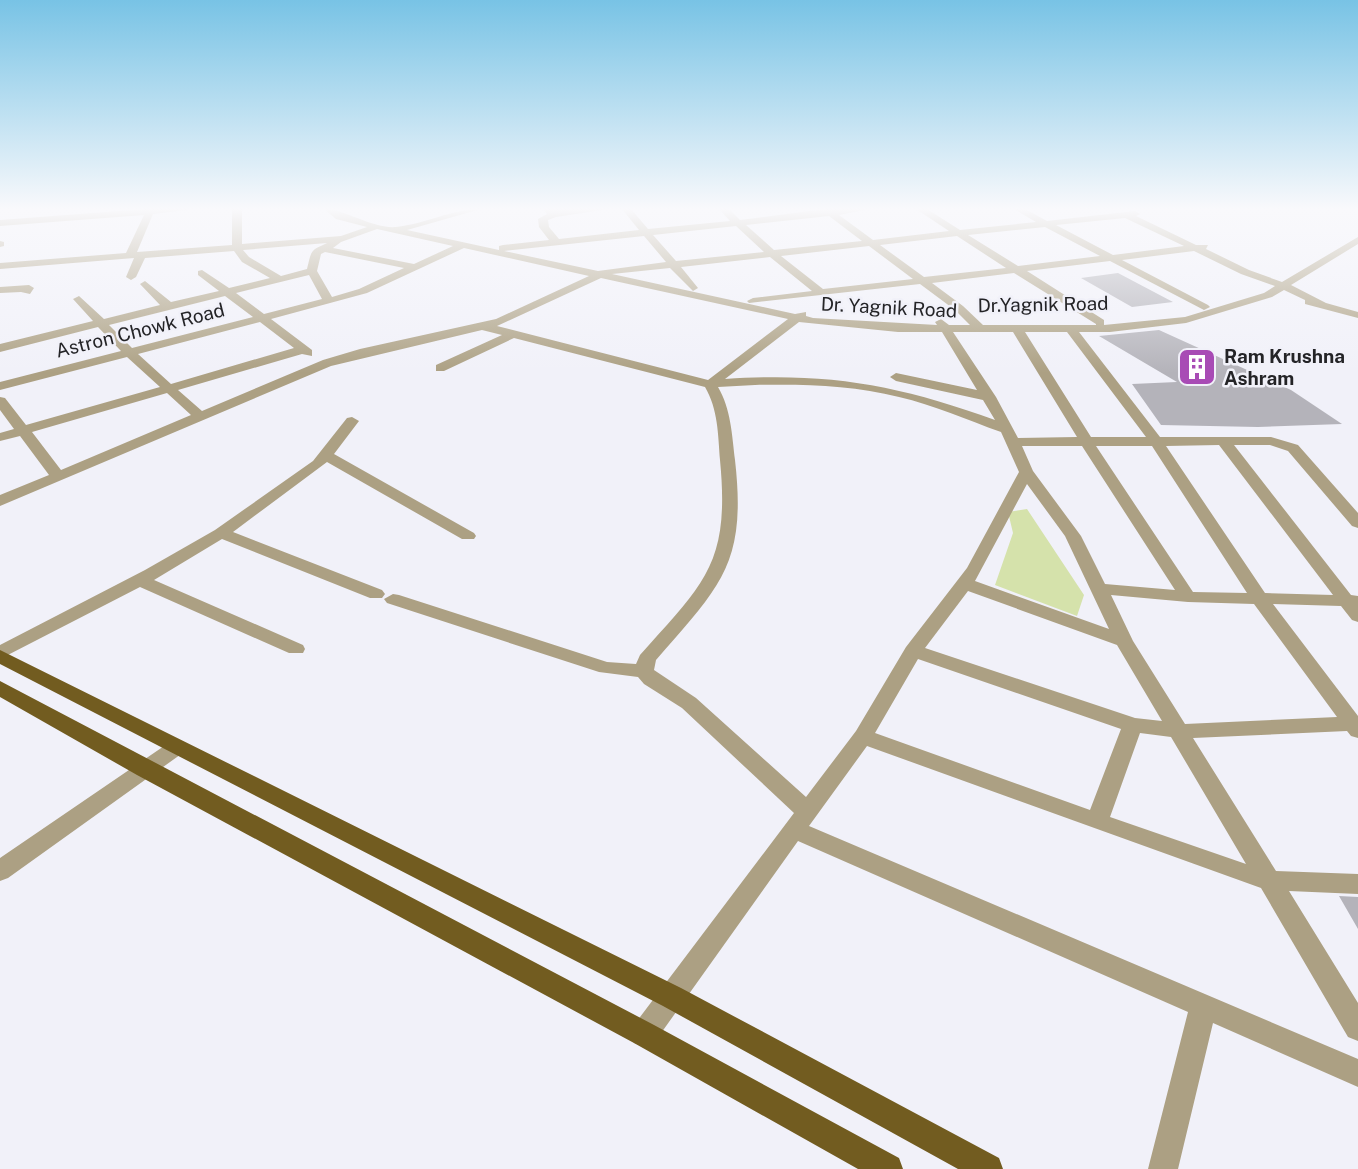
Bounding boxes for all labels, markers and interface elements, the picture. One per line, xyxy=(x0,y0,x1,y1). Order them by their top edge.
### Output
street label: Dr. Yagnik Road xyxy=(820,292,958,322)
street label: Dr.Yagnik Road xyxy=(977,292,1109,316)
street label: Astron Chowk Road xyxy=(53,298,227,362)
place label: Ram Krushna Ashram xyxy=(1224,345,1345,389)
building icon: Ram Krushna Ashram xyxy=(1176,346,1218,388)

